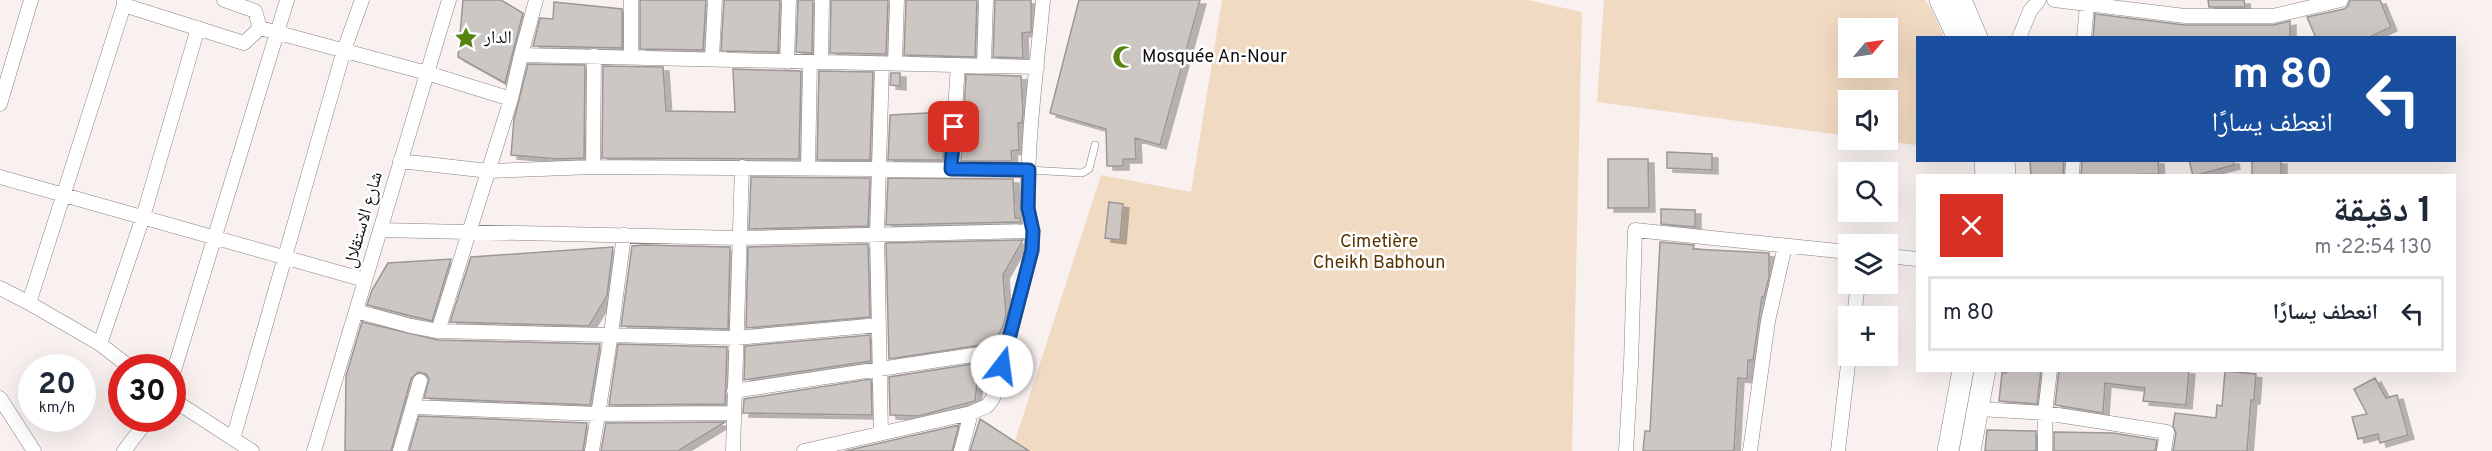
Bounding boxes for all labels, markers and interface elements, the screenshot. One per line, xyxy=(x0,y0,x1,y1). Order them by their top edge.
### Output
north arrow xyxy=(1838,18,1898,78)
map controls xyxy=(1838,18,1898,366)
place icon: الدار xyxy=(453,25,479,51)
place label: الدار xyxy=(483,27,512,50)
mosque icon: Mosquée An-Nour xyxy=(1111,44,1137,70)
place label: Mosquée An-Nour xyxy=(1142,46,1287,69)
text: 80 m xyxy=(2232,50,2333,103)
icon: left xyxy=(2354,60,2432,138)
button: sound xyxy=(1838,90,1898,150)
pin xyxy=(928,101,979,152)
text: انعطف يسارًا xyxy=(2212,107,2333,141)
icon: arrive xyxy=(937,110,970,143)
button: search xyxy=(1838,162,1898,222)
street label: شارع الاستقلال xyxy=(339,169,389,271)
text: 1 دقيقة xyxy=(2333,189,2432,235)
button: close xyxy=(1940,194,2003,257)
park label: Cimetière Cheikh Babhoun xyxy=(1313,231,1445,275)
button: layers xyxy=(1838,234,1898,294)
text: 130 m · 22:54 xyxy=(2315,235,2432,261)
icon: left xyxy=(2396,297,2429,330)
text: 80 m xyxy=(1943,300,1994,327)
text: انعطف يسارًا xyxy=(2273,300,2378,327)
button: + xyxy=(1838,306,1898,366)
position arrow xyxy=(970,334,1034,398)
speed limit sign: 30 xyxy=(108,354,186,432)
text: 20 xyxy=(38,367,76,404)
text: km/h xyxy=(39,399,75,418)

